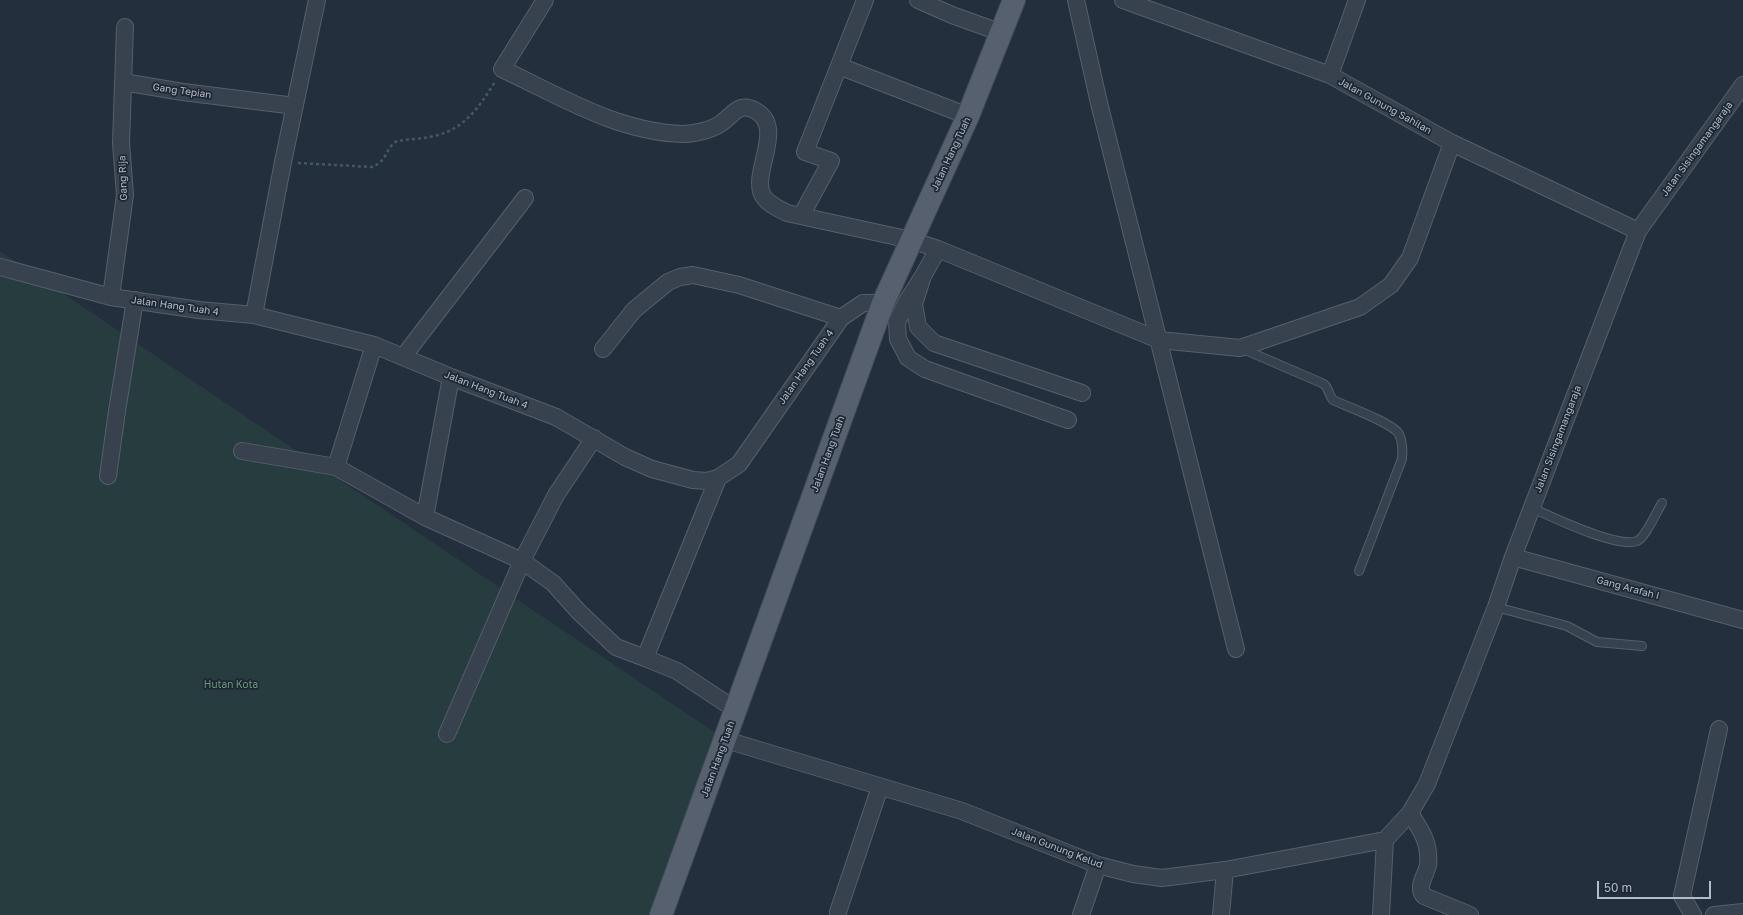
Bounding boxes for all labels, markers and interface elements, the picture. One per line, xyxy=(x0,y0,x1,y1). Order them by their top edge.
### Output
street label: Jalan Gunung Sahilan xyxy=(1336,75,1434,137)
street label: Gang Tepian xyxy=(152,81,212,101)
street label: Jalan Sisingamangaraja xyxy=(1659,99,1735,199)
street label: Jalan Hang Tuah xyxy=(929,115,973,193)
street label: Gang Rija xyxy=(116,155,130,201)
street label: Jalan Hang Tuah 4 xyxy=(130,294,220,318)
street label: Jalan Hang Tuah 4 xyxy=(776,327,836,407)
street label: Jalan Hang Tuah 4 xyxy=(443,369,529,411)
street label: Jalan Sisingamangaraja xyxy=(1532,384,1584,494)
street label: Jalan Hang Tuah xyxy=(809,414,847,494)
street label: Gang Arafah I xyxy=(1595,574,1661,602)
park label: Hutan Kota xyxy=(204,679,258,691)
street label: Jalan Hang Tuah xyxy=(699,719,737,799)
street label: Jalan Gunung Kelud xyxy=(1010,825,1104,871)
scale bar xyxy=(1599,873,1713,899)
text: 50 m xyxy=(1604,880,1632,895)

